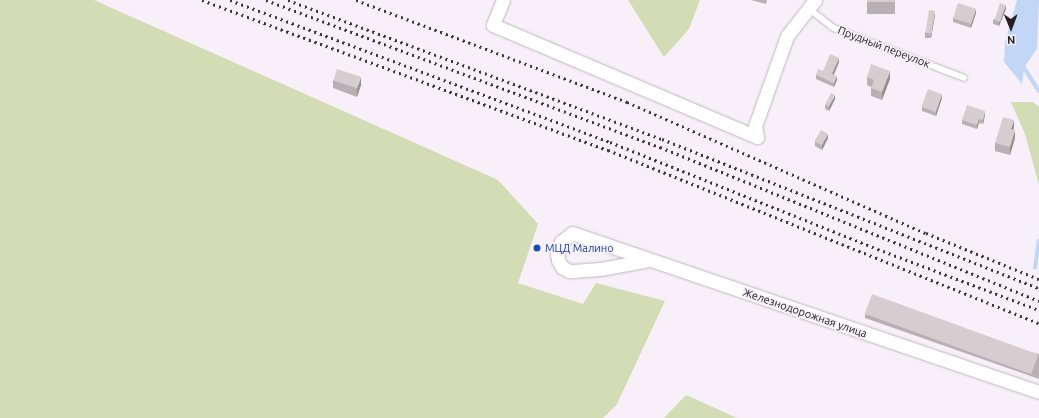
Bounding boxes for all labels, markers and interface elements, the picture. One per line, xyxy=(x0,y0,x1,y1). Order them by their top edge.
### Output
north arrow xyxy=(991,8,1031,48)
street label: Прудный переулок xyxy=(836,23,932,71)
text: N xyxy=(1007,34,1015,46)
place label: МЦД Малино xyxy=(545,241,614,255)
marker: МЦД Малино xyxy=(532,243,542,253)
street label: Железнодорожная улица xyxy=(741,286,869,340)

